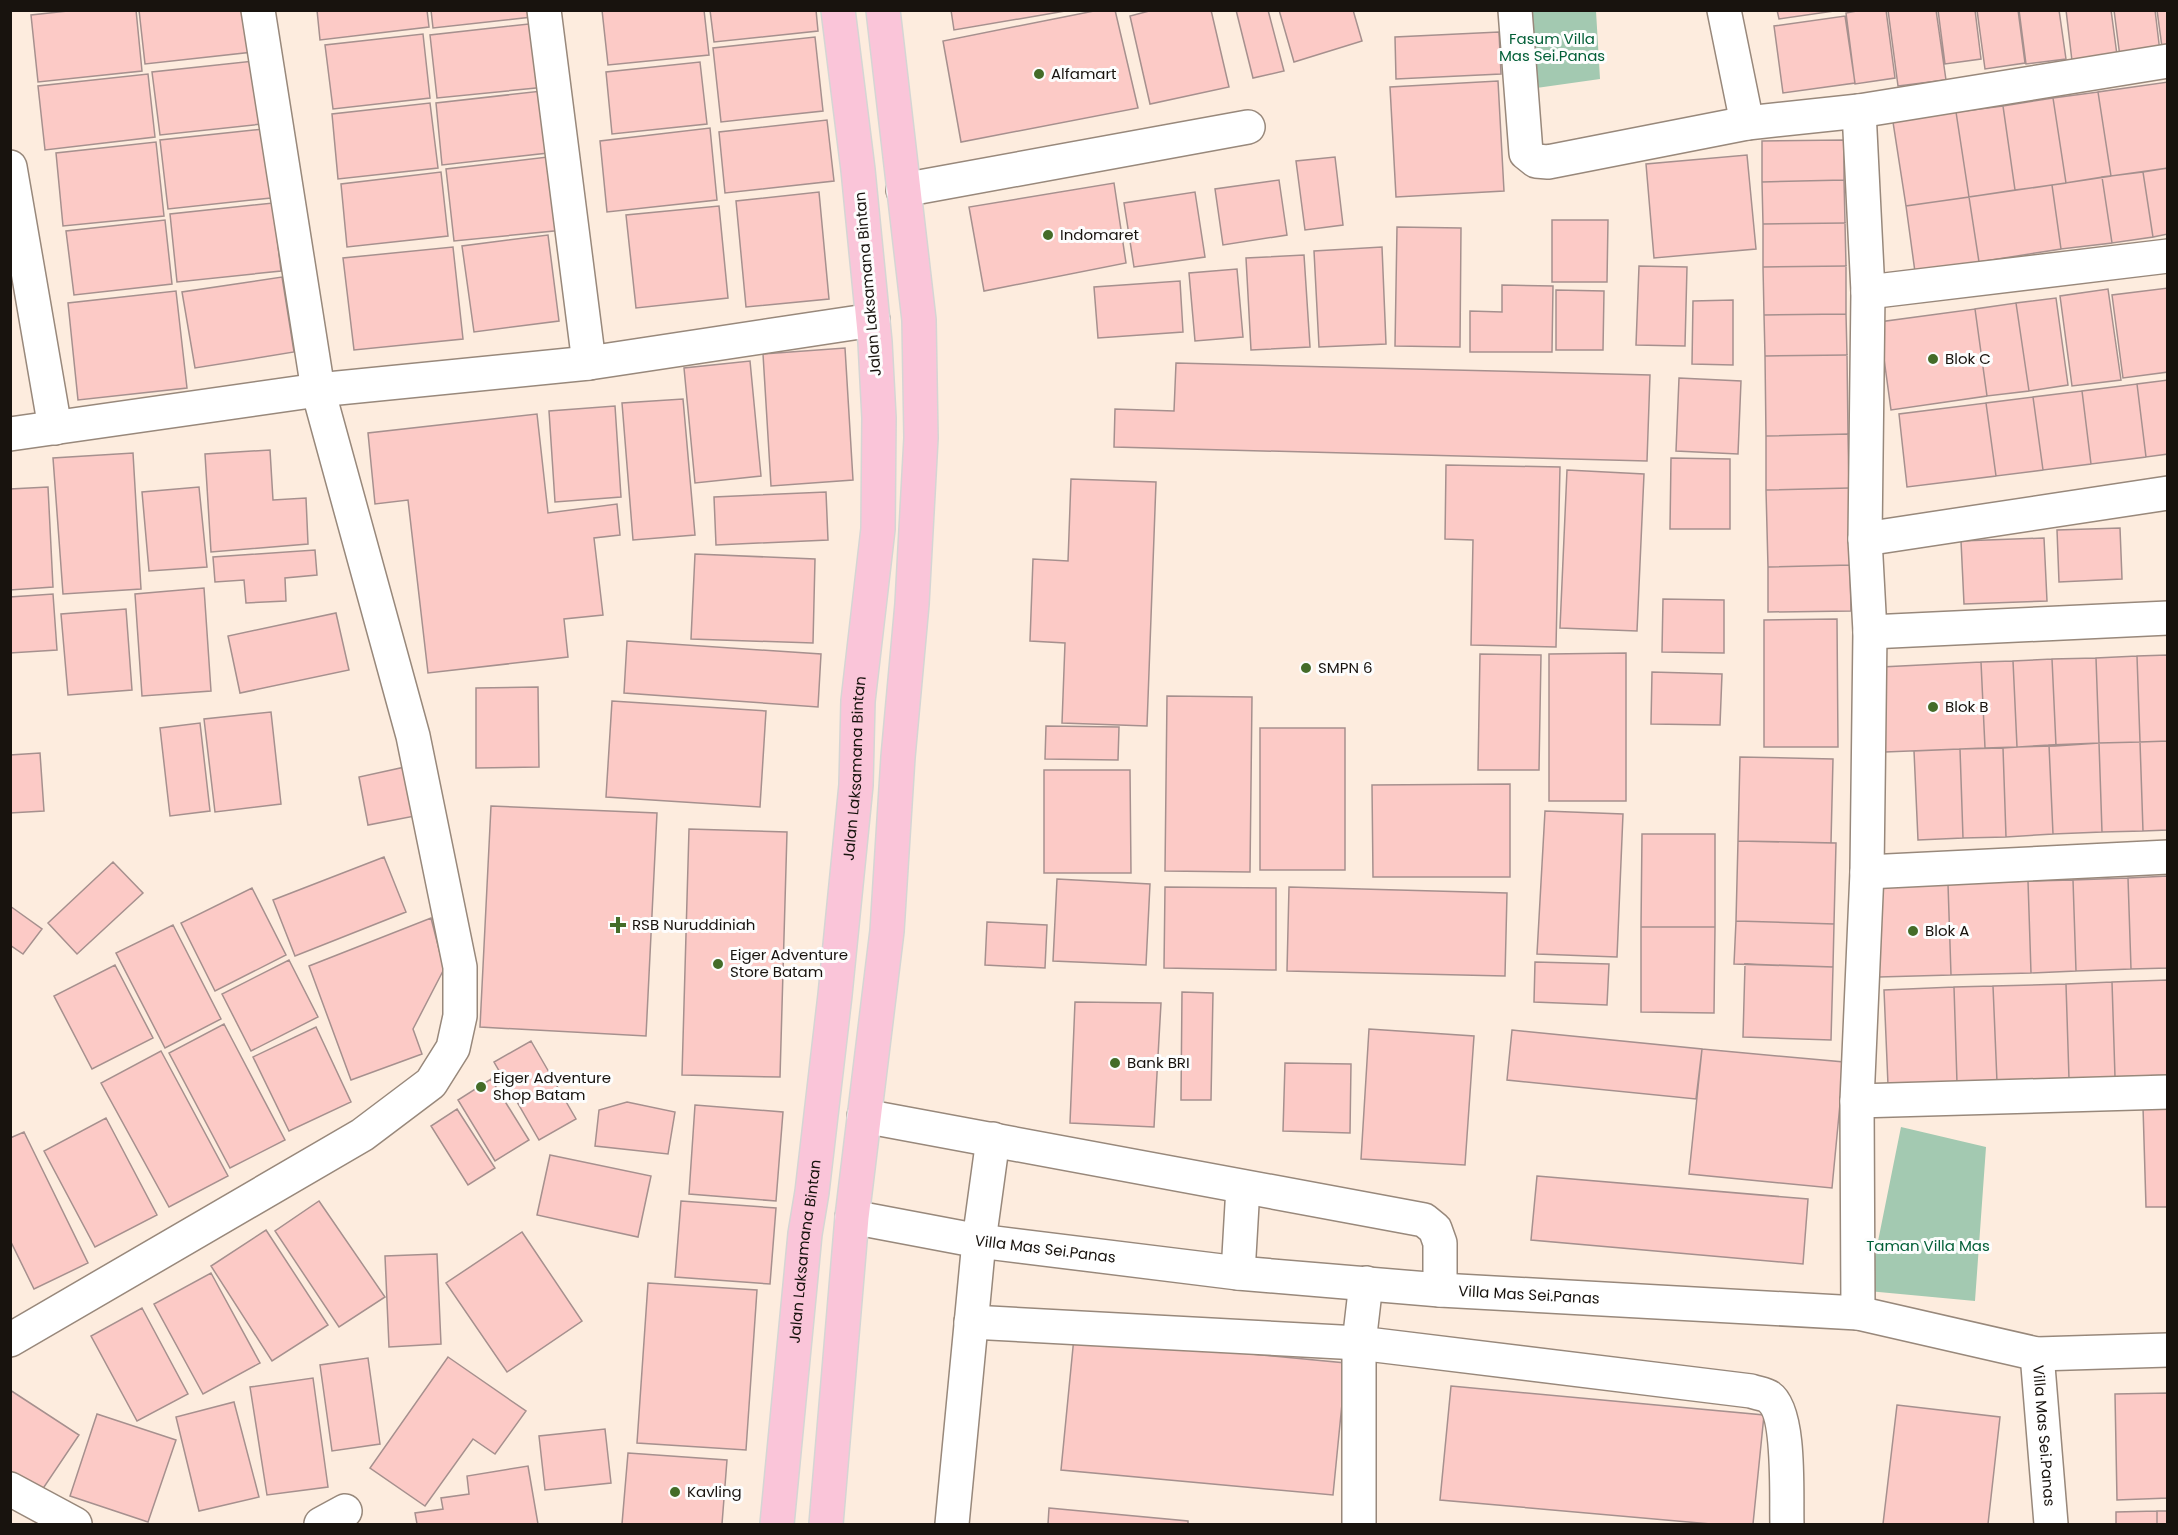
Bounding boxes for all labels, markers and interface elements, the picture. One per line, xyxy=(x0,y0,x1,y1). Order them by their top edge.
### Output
park label: Fasum Villa Mas Sei.Panas xyxy=(1499,28,1605,66)
place label: Alfamart xyxy=(1051,63,1117,84)
marker: Alfamart xyxy=(1032,67,1046,81)
street label: Jalan Laksamana Bintan xyxy=(849,191,886,377)
place label: Indomaret xyxy=(1060,224,1139,245)
marker: Indomaret xyxy=(1041,228,1055,242)
place label: Blok C xyxy=(1945,348,1991,369)
marker: Blok C xyxy=(1926,352,1940,366)
place label: SMPN 6 xyxy=(1318,657,1372,678)
marker: SMPN 6 xyxy=(1299,661,1313,675)
street label: Jalan Laksamana Bintan xyxy=(838,675,871,861)
place label: Blok B xyxy=(1945,696,1988,717)
marker: Blok B xyxy=(1926,700,1940,714)
place label: RSB Nuruddiniah xyxy=(632,914,755,935)
marker: RSB Nuruddiniah xyxy=(609,916,627,934)
place label: Blok A xyxy=(1925,920,1969,941)
marker: Blok A xyxy=(1906,924,1920,938)
place label: Eiger Adventure Store Batam xyxy=(730,944,848,982)
marker: Eiger Adventure Store Batam xyxy=(711,957,725,971)
place label: Bank BRI xyxy=(1127,1052,1190,1073)
marker: Bank BRI xyxy=(1108,1056,1122,1070)
place label: Eiger Adventure Shop Batam xyxy=(493,1067,611,1105)
marker: Eiger Adventure Shop Batam xyxy=(474,1080,488,1094)
street label: Jalan Laksamana Bintan xyxy=(783,1158,826,1344)
street label: Villa Mas Sei.Panas xyxy=(974,1230,1117,1268)
park label: Taman Villa Mas xyxy=(1866,1235,1990,1256)
street label: Villa Mas Sei.Panas xyxy=(1458,1280,1600,1309)
street label: Villa Mas Sei.Panas xyxy=(2028,1364,2061,1507)
place label: Kavling xyxy=(687,1481,742,1502)
marker: Kavling xyxy=(668,1485,682,1499)

